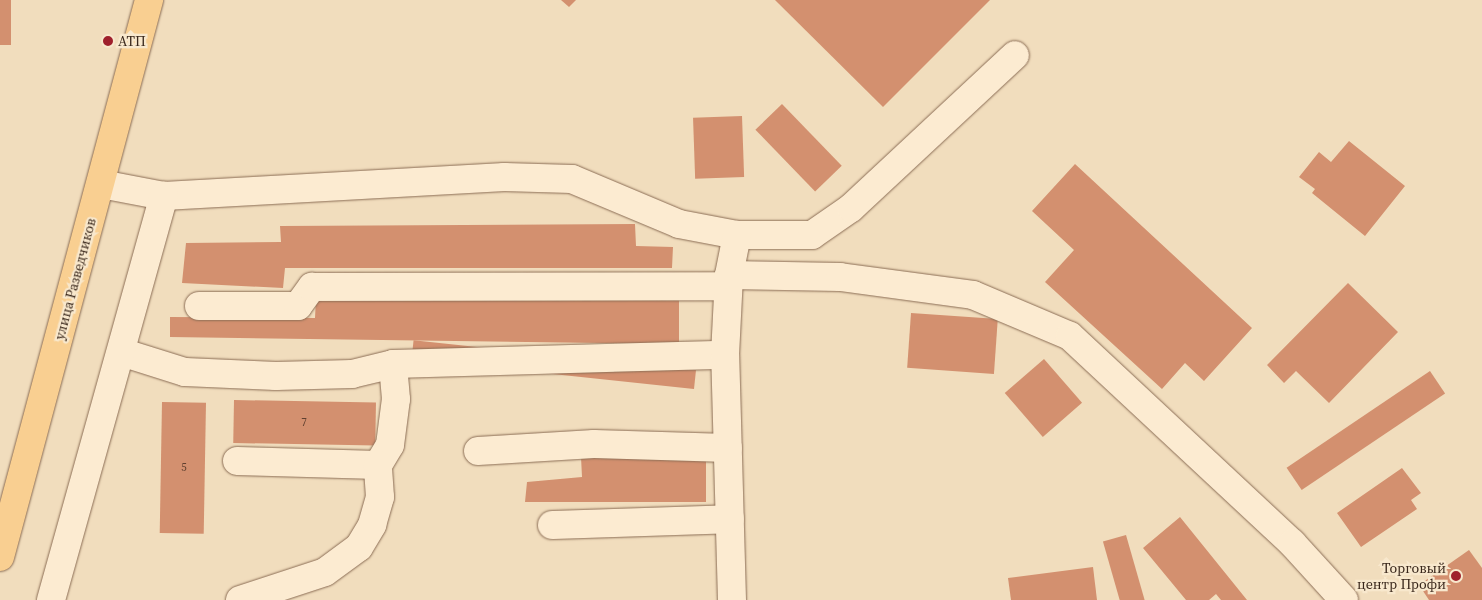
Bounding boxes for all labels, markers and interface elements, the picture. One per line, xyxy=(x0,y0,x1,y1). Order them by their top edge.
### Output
place label: АТП xyxy=(118,33,146,49)
marker: АТП xyxy=(102,35,114,47)
street label: улица Разведчиков xyxy=(51,216,99,342)
house number: 7 xyxy=(301,416,307,430)
house number: 5 xyxy=(181,461,187,475)
place label: Торговый центр Профи xyxy=(1357,560,1446,592)
marker: Торговый центр Профи xyxy=(1450,570,1462,582)

